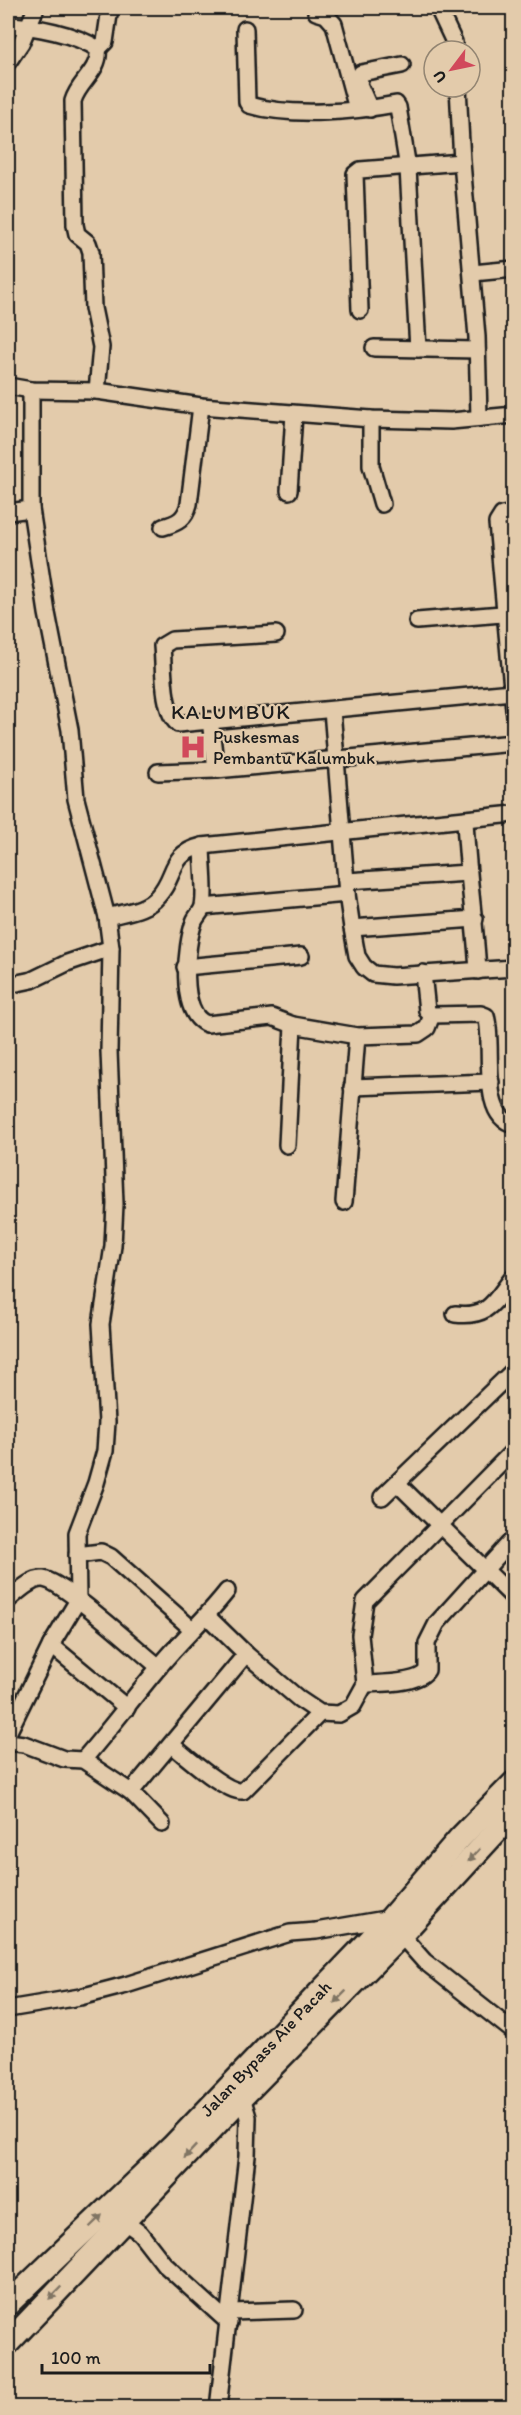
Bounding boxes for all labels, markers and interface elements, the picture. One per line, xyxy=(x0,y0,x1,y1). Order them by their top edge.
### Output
north arrow xyxy=(422,39,482,99)
text: U xyxy=(429,67,451,86)
district label: KALUMBUK xyxy=(171,699,291,724)
place label: Puskesmas Pembantu Kalumbuk xyxy=(213,726,375,769)
hospital icon: Puskesmas Pembantu Kalumbuk xyxy=(178,732,208,762)
one-way arrow xyxy=(468,1847,481,1862)
street label: Jalan Bypass Aie Pacah xyxy=(196,1976,336,2121)
one-way arrow xyxy=(333,1989,347,2004)
one-way arrow xyxy=(183,2145,197,2160)
one-way arrow xyxy=(88,2214,103,2228)
one-way arrow xyxy=(49,2286,63,2300)
scale bar xyxy=(42,2337,210,2375)
text: 100 m xyxy=(51,2347,101,2369)

